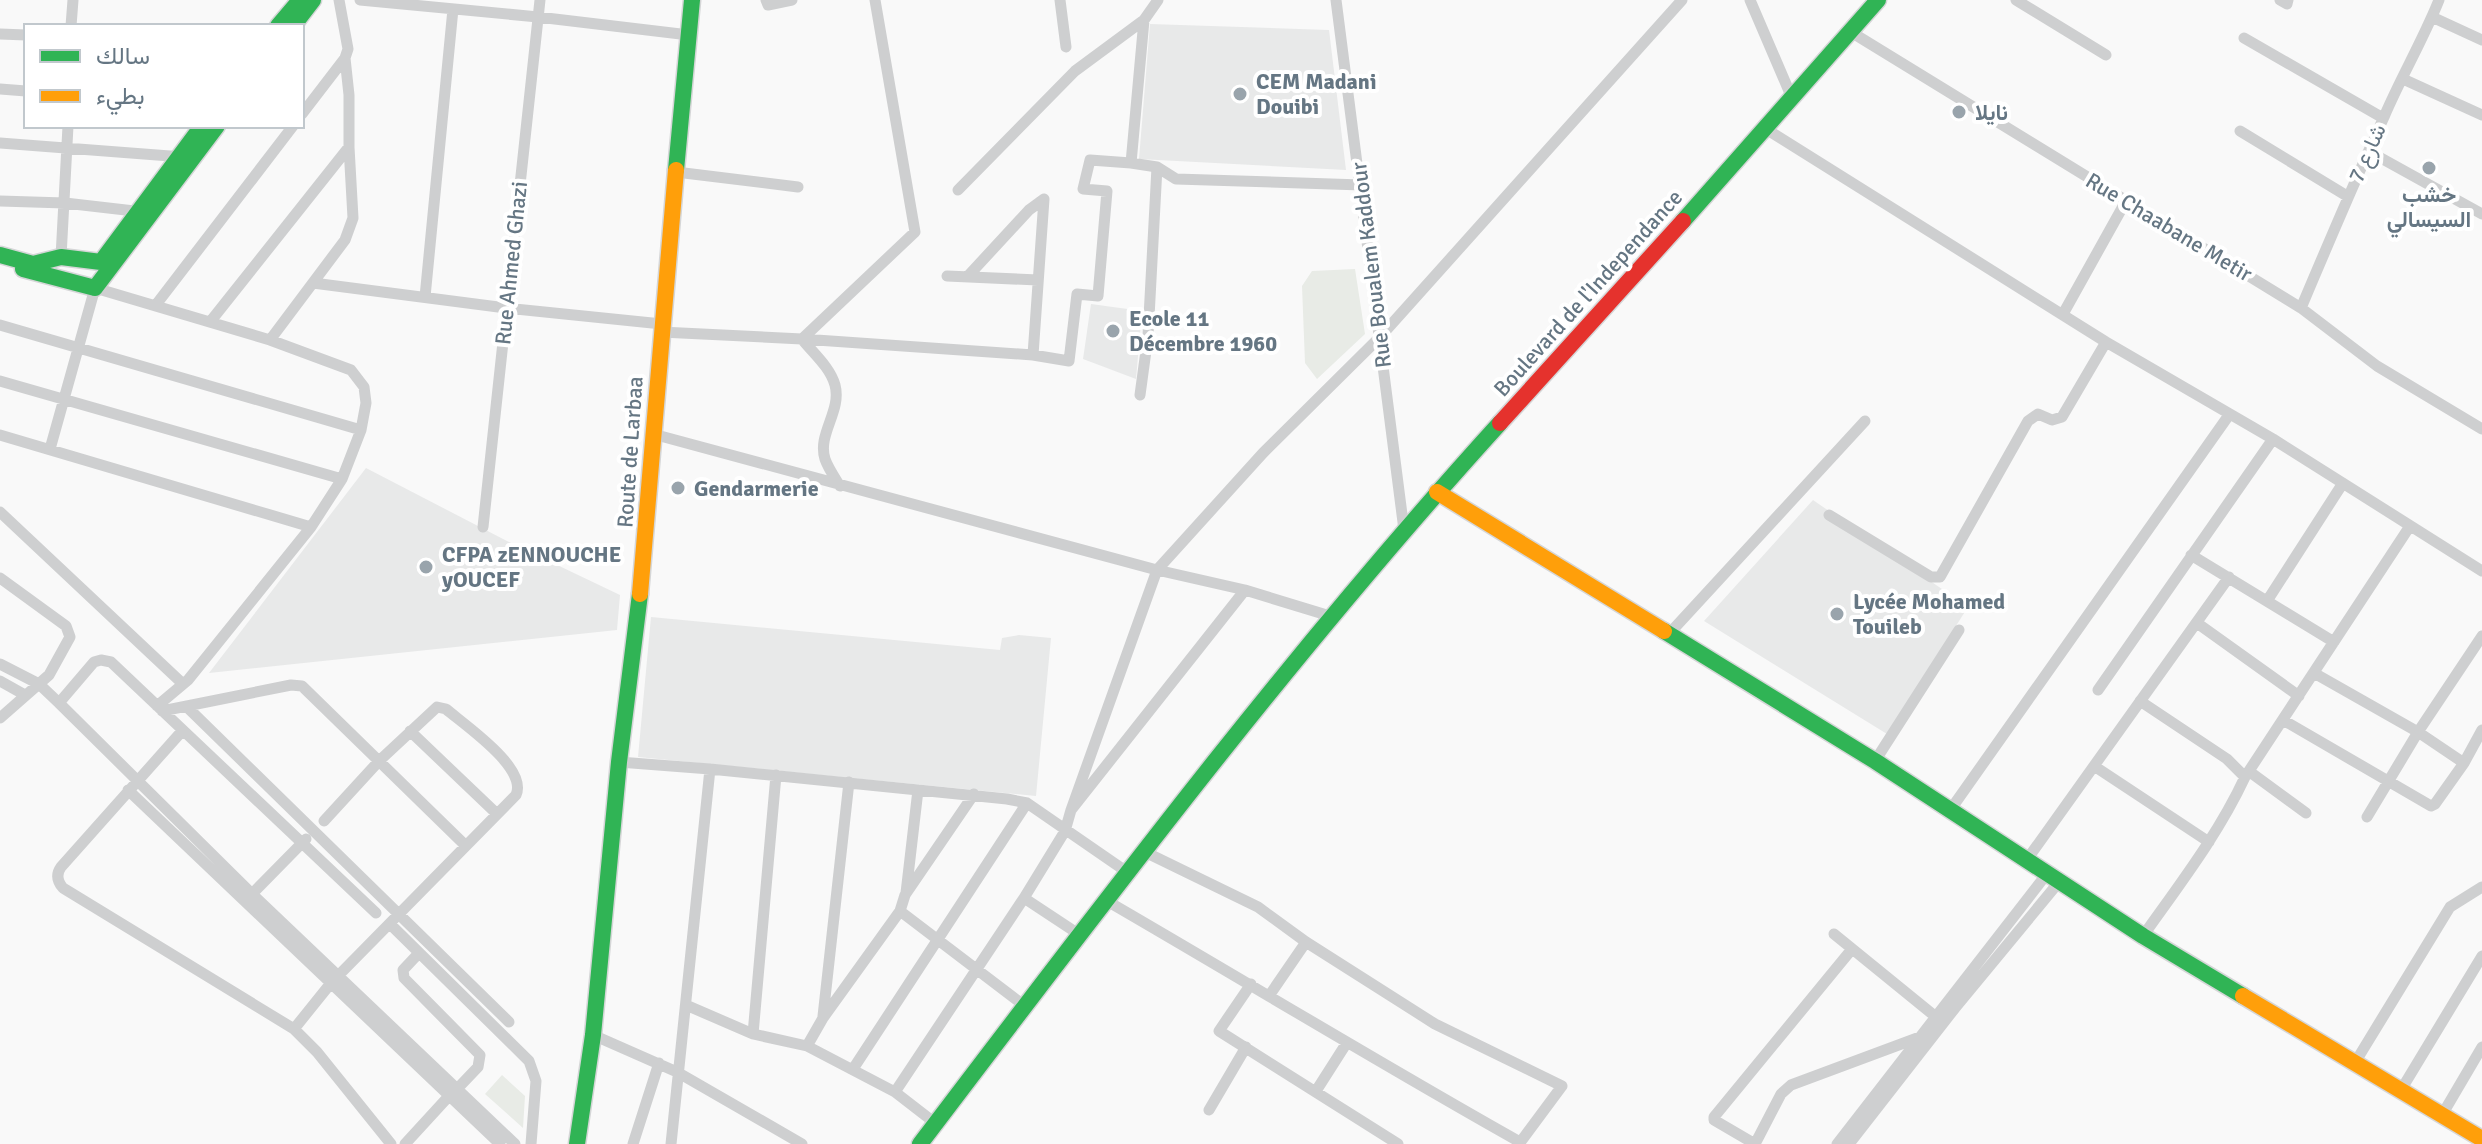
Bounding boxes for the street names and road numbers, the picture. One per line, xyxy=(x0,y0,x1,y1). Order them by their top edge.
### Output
street label: شارع 7 xyxy=(2342,120,2393,187)
street label: Rue Boualem Kaddour xyxy=(1345,161,1397,369)
street label: Rue Chaabane Metir xyxy=(2081,167,2257,287)
street label: Rue Ahmed Ghazi xyxy=(489,180,533,346)
street label: Boulevard de l'Independance xyxy=(1488,184,1688,402)
street label: Route de Larbaa xyxy=(611,375,649,529)

